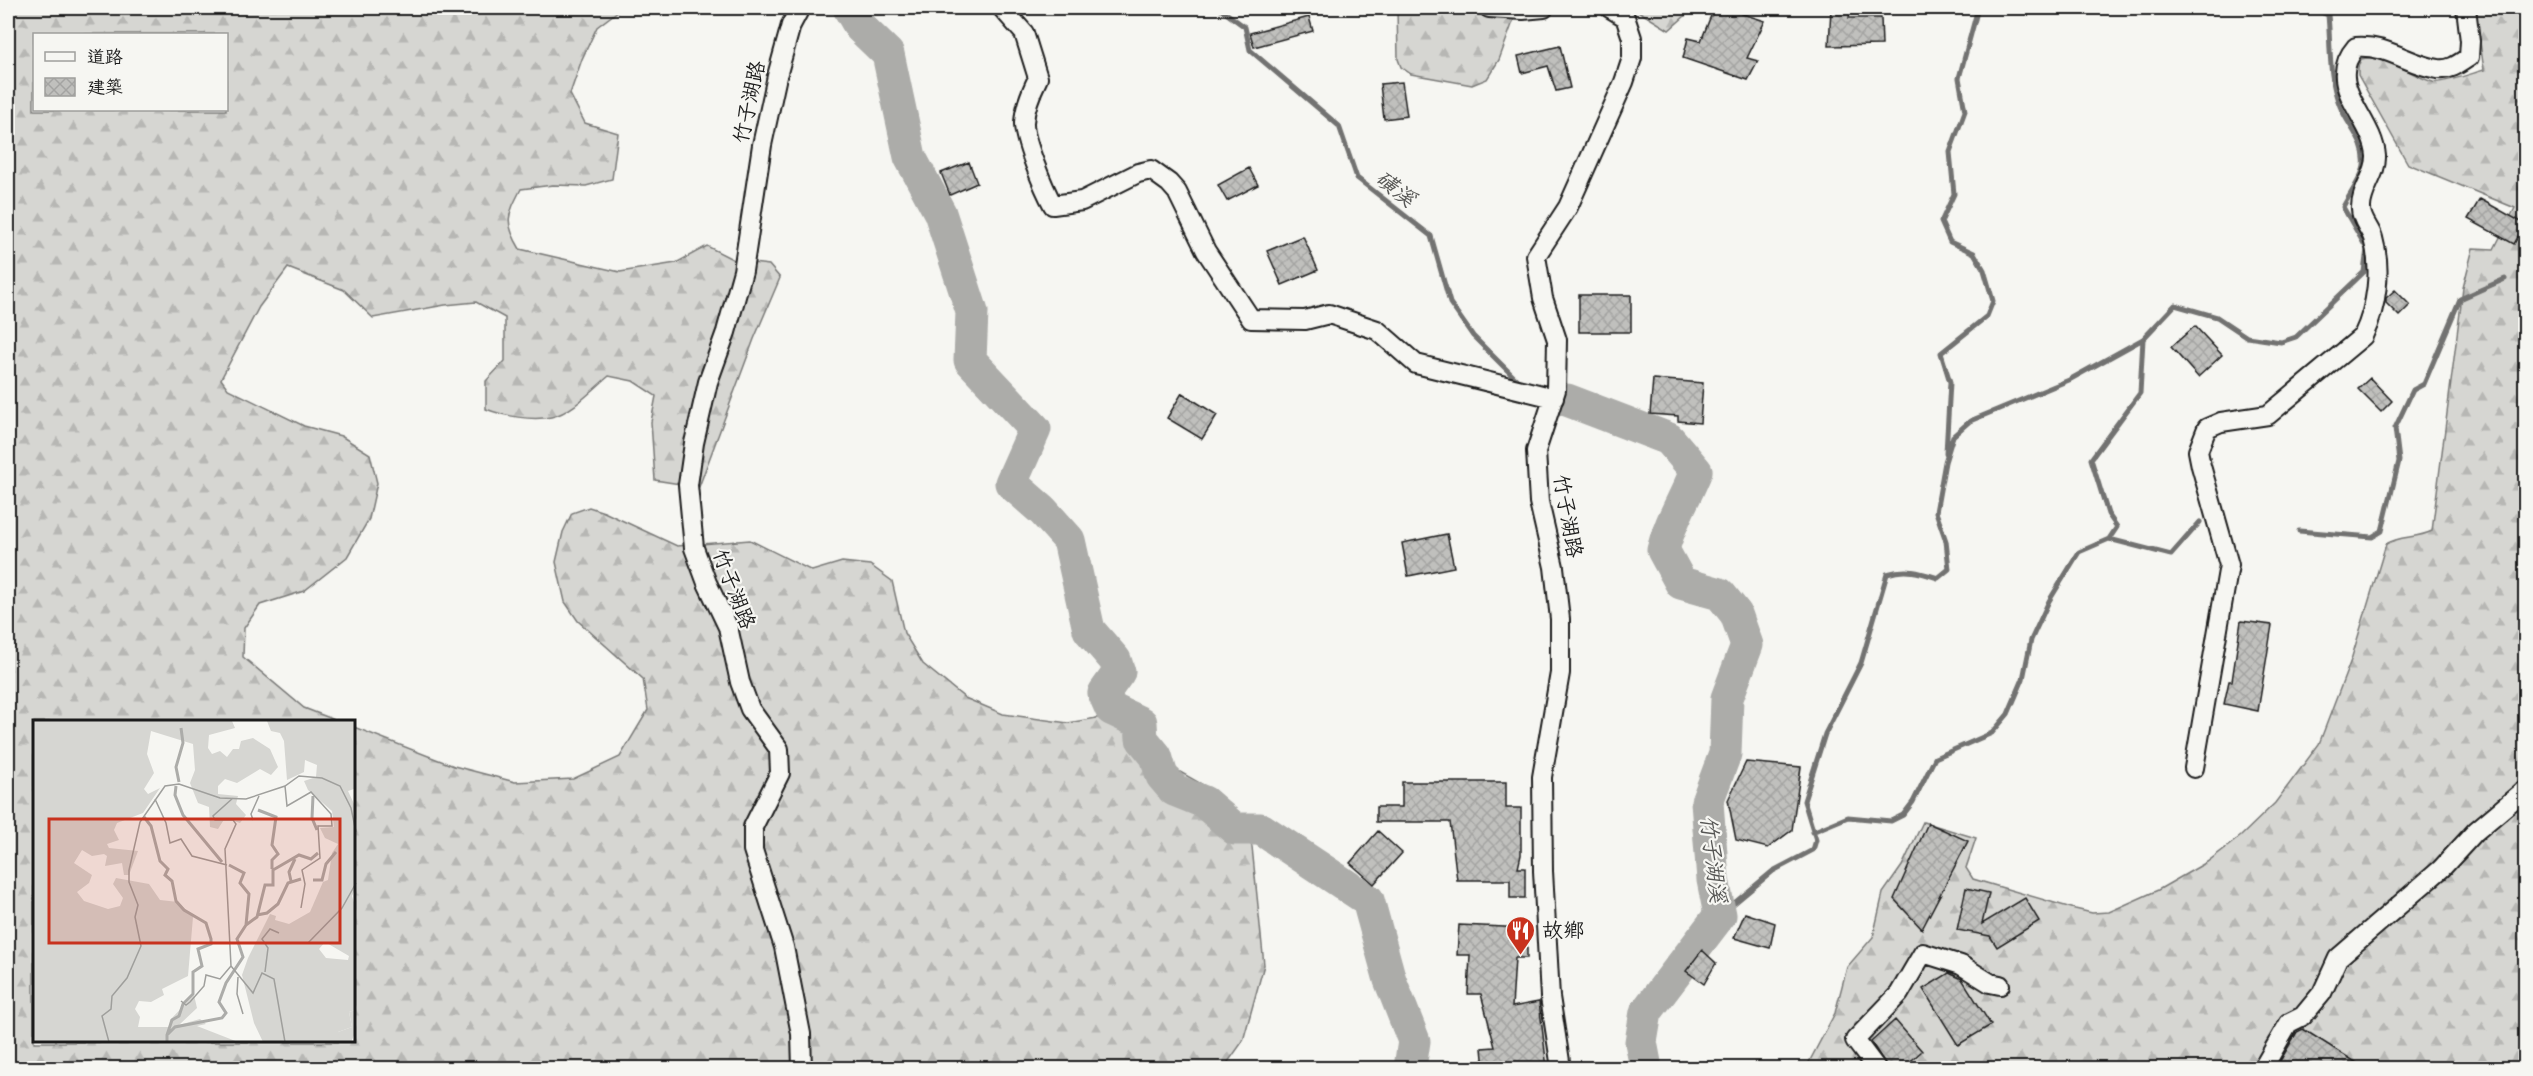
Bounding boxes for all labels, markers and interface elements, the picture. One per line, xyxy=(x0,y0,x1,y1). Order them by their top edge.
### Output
legend xyxy=(33,33,228,111)
text: 道路 xyxy=(87,46,123,69)
street label: 竹子湖路 xyxy=(728,58,771,146)
text: 建築 xyxy=(87,76,123,99)
water label: 磺溪 xyxy=(1369,164,1422,214)
street label: 竹子湖路 xyxy=(1547,472,1588,560)
street label: 竹子湖路 xyxy=(706,545,761,633)
inset map xyxy=(33,720,356,1043)
water label: 竹子湖溪 xyxy=(1694,814,1732,905)
restaurant icon: 故鄉 xyxy=(1505,914,1537,956)
place label: 故鄉 xyxy=(1542,917,1584,944)

